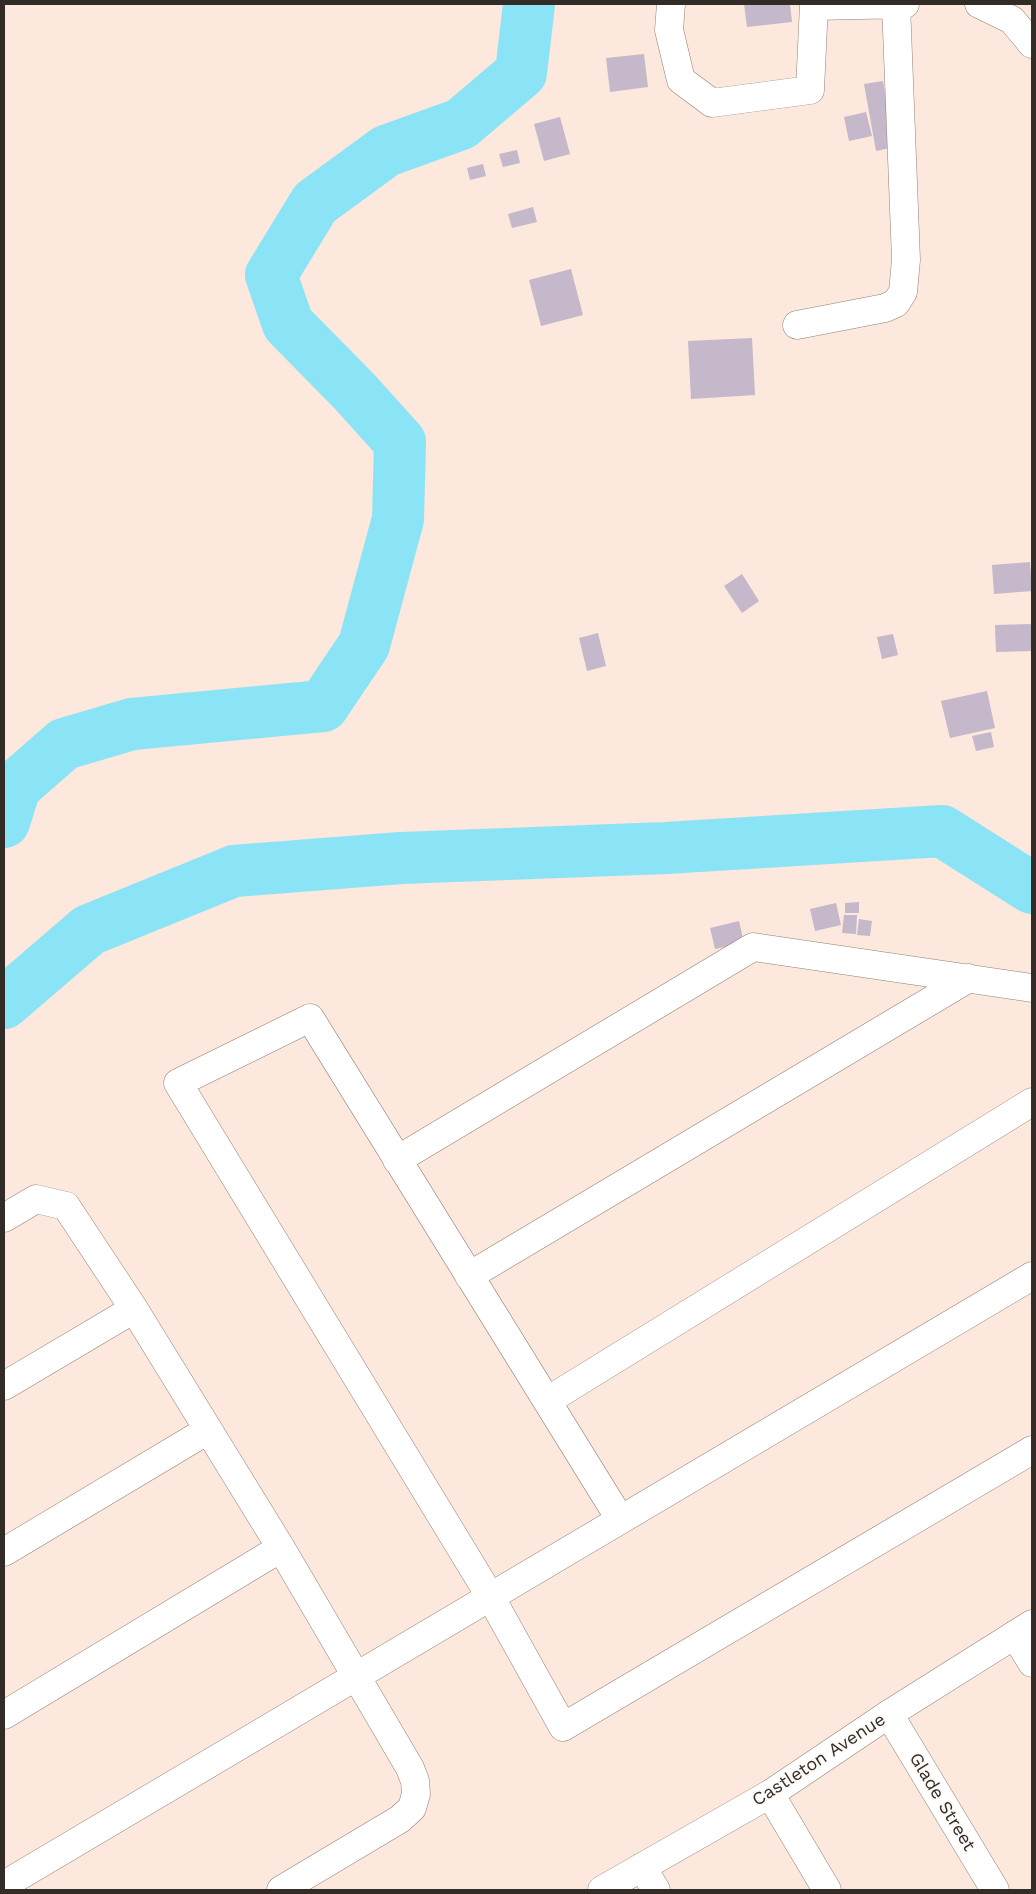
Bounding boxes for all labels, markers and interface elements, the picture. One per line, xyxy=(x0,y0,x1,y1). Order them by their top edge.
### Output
street label: Castleton Avenue xyxy=(748,1709,890,1811)
street label: Glade Street xyxy=(904,1749,980,1855)

